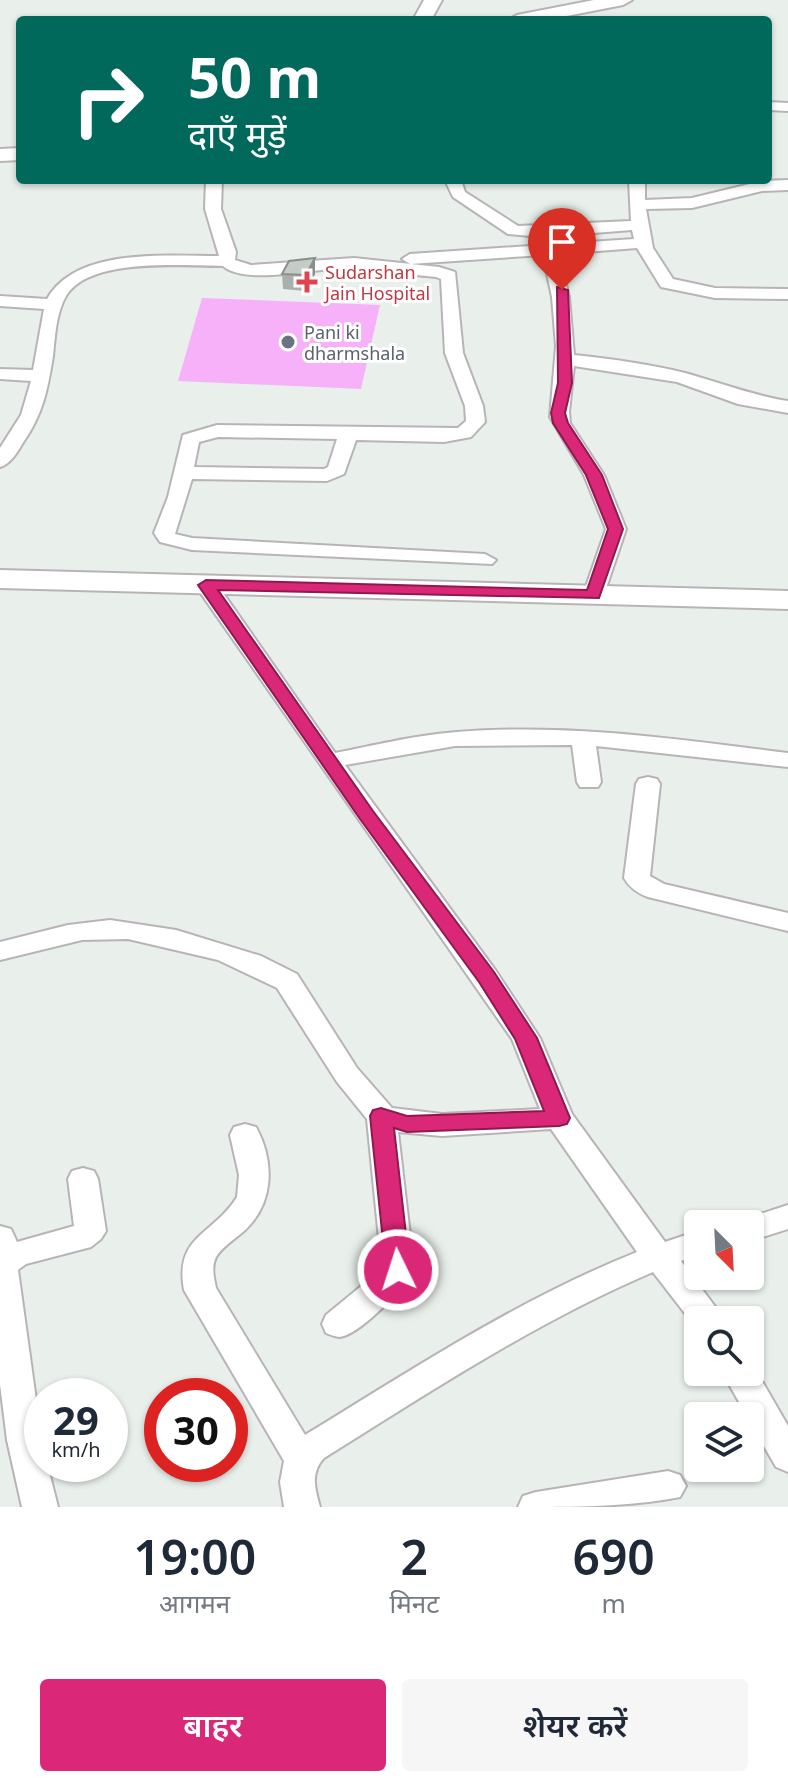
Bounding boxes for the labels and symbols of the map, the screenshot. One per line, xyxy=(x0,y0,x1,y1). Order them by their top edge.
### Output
pin xyxy=(528,208,596,290)
place label: Sudarshan Jain Hospital xyxy=(323,260,430,305)
marker: Sudarshan Jain Hospital xyxy=(296,271,318,293)
place label: Pani ki dharmshala xyxy=(304,320,405,365)
marker: Pani ki dharmshala xyxy=(279,333,297,351)
north arrow xyxy=(684,1210,764,1290)
position arrow xyxy=(356,1228,440,1312)
speed limit sign: 30 xyxy=(144,1378,248,1482)

